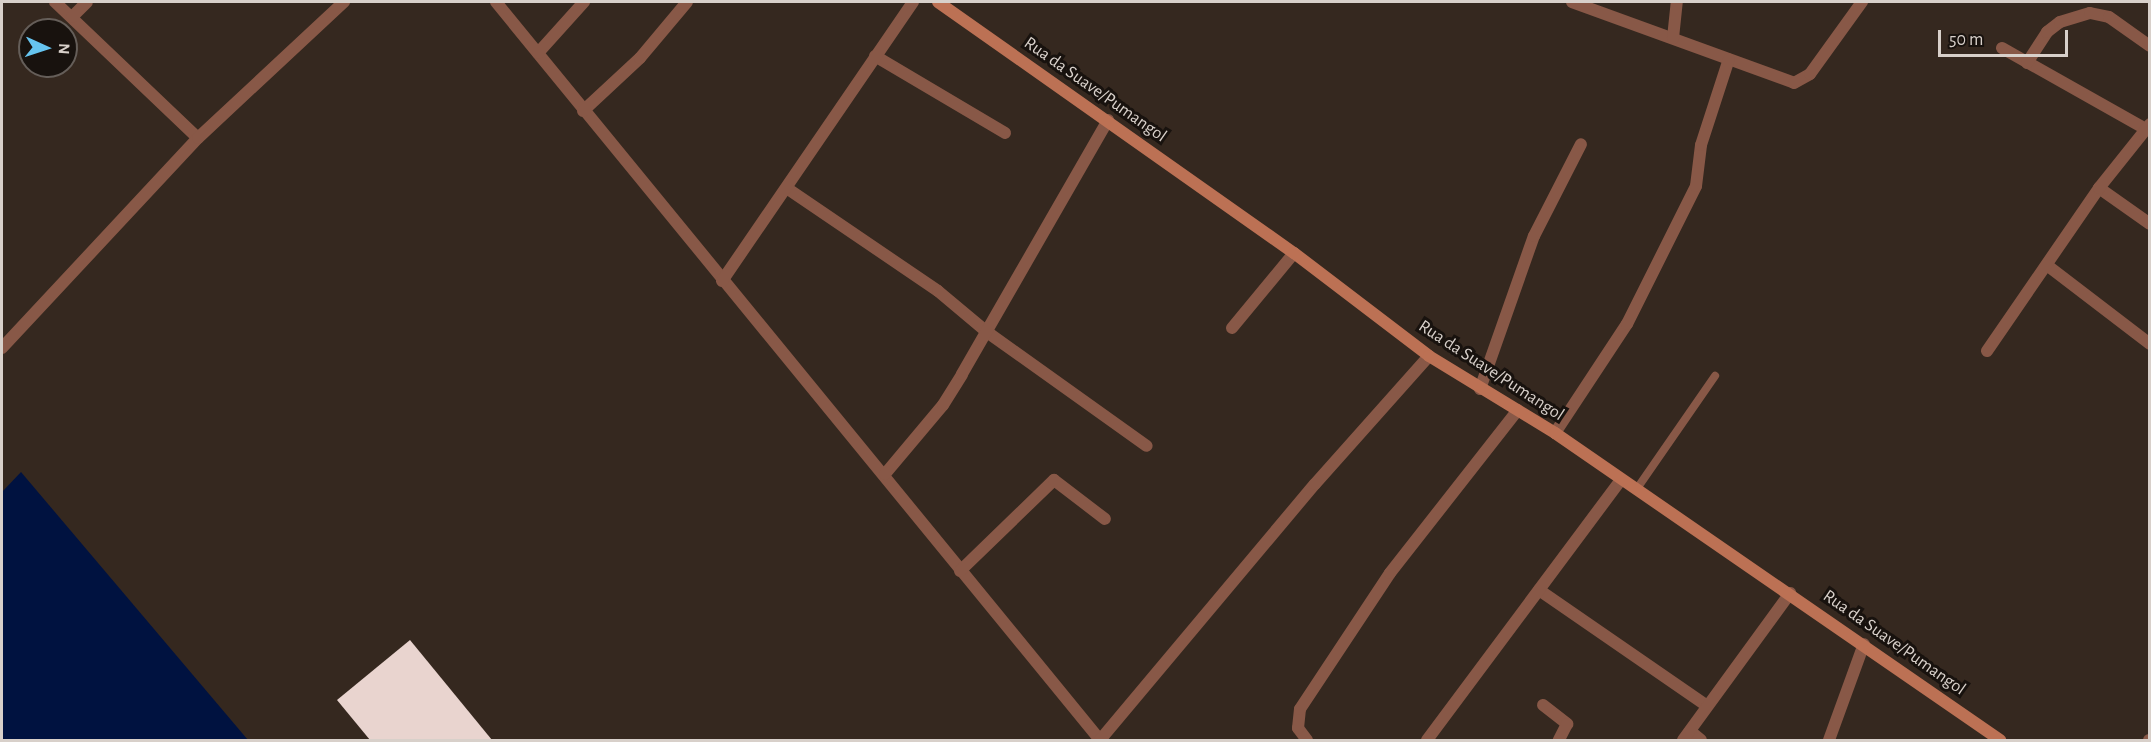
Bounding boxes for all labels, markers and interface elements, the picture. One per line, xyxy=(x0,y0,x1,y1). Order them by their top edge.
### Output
north arrow xyxy=(18,18,78,78)
scale bar xyxy=(1941,18,2072,56)
text: 50 m xyxy=(1949,31,1983,49)
street label: Rua da Suave/Pumangol xyxy=(1019,33,1171,147)
text: N xyxy=(56,43,72,55)
street label: Rua da Suave/Pumangol xyxy=(1414,316,1568,426)
street label: Rua da Suave/Pumangol xyxy=(1818,586,1970,700)

